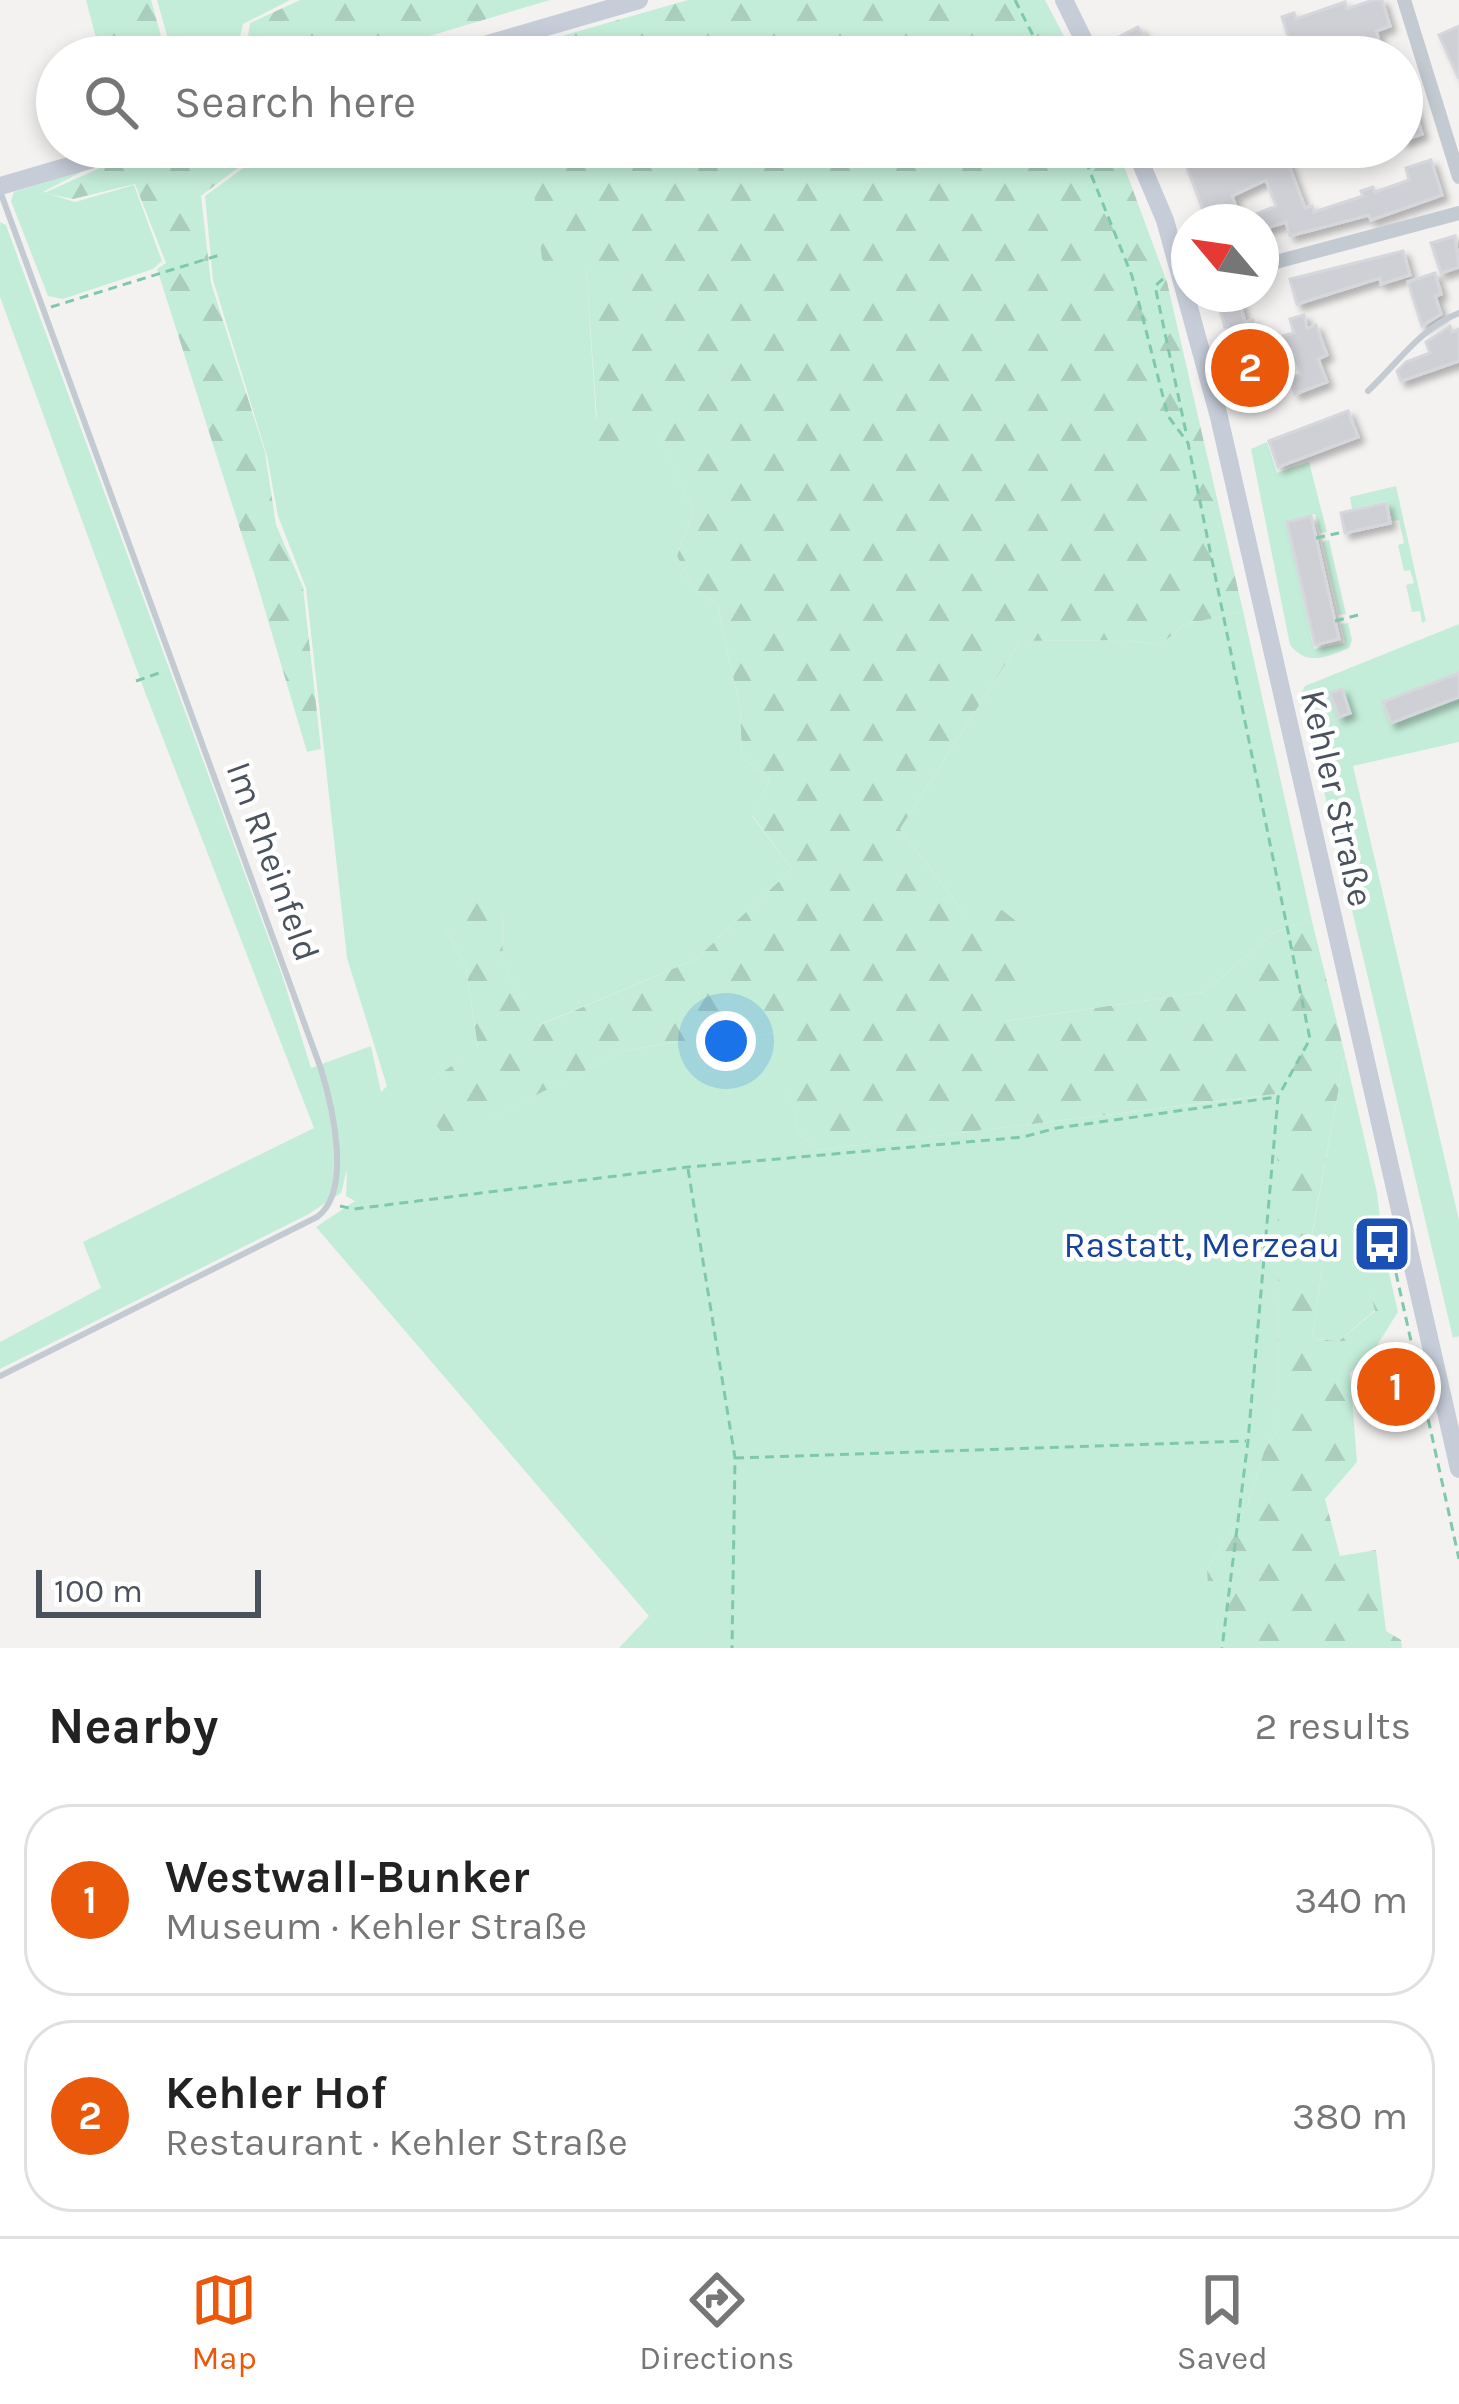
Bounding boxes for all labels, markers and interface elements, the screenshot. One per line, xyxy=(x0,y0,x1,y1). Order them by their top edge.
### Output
search box xyxy=(36,36,1423,168)
icon: search xyxy=(78,69,144,135)
text: Search here xyxy=(174,76,416,128)
north arrow xyxy=(1171,204,1279,312)
pin: 2 xyxy=(1211,323,1289,413)
street label: Kehler Straße xyxy=(1292,686,1382,911)
street label: Im Rheinfeld xyxy=(218,756,329,967)
your location xyxy=(696,1011,756,1071)
bus stop icon: Rastatt, Merzeau xyxy=(1351,1213,1413,1275)
place label: Rastatt, Merzeau xyxy=(1064,1224,1340,1266)
pin: 1 xyxy=(1357,1342,1435,1432)
scale bar xyxy=(36,1564,261,1617)
text: 100 m xyxy=(54,1572,143,1610)
text: Nearby xyxy=(48,1696,218,1756)
text: 2 results xyxy=(1255,1703,1411,1749)
text: Westwall-Bunker xyxy=(165,1851,529,1903)
text: 1 xyxy=(83,1877,97,1923)
text: 340 m xyxy=(1294,1877,1408,1923)
text: Museum · Kehler Straße xyxy=(165,1903,587,1949)
text: Kehler Hof xyxy=(165,2067,387,2119)
text: 2 xyxy=(78,2093,102,2139)
text: 380 m xyxy=(1292,2093,1408,2139)
text: Restaurant · Kehler Straße xyxy=(165,2119,628,2165)
tab: Map xyxy=(191,2267,257,2377)
tab: Directions xyxy=(639,2267,794,2377)
tab: Saved xyxy=(1177,2267,1268,2377)

